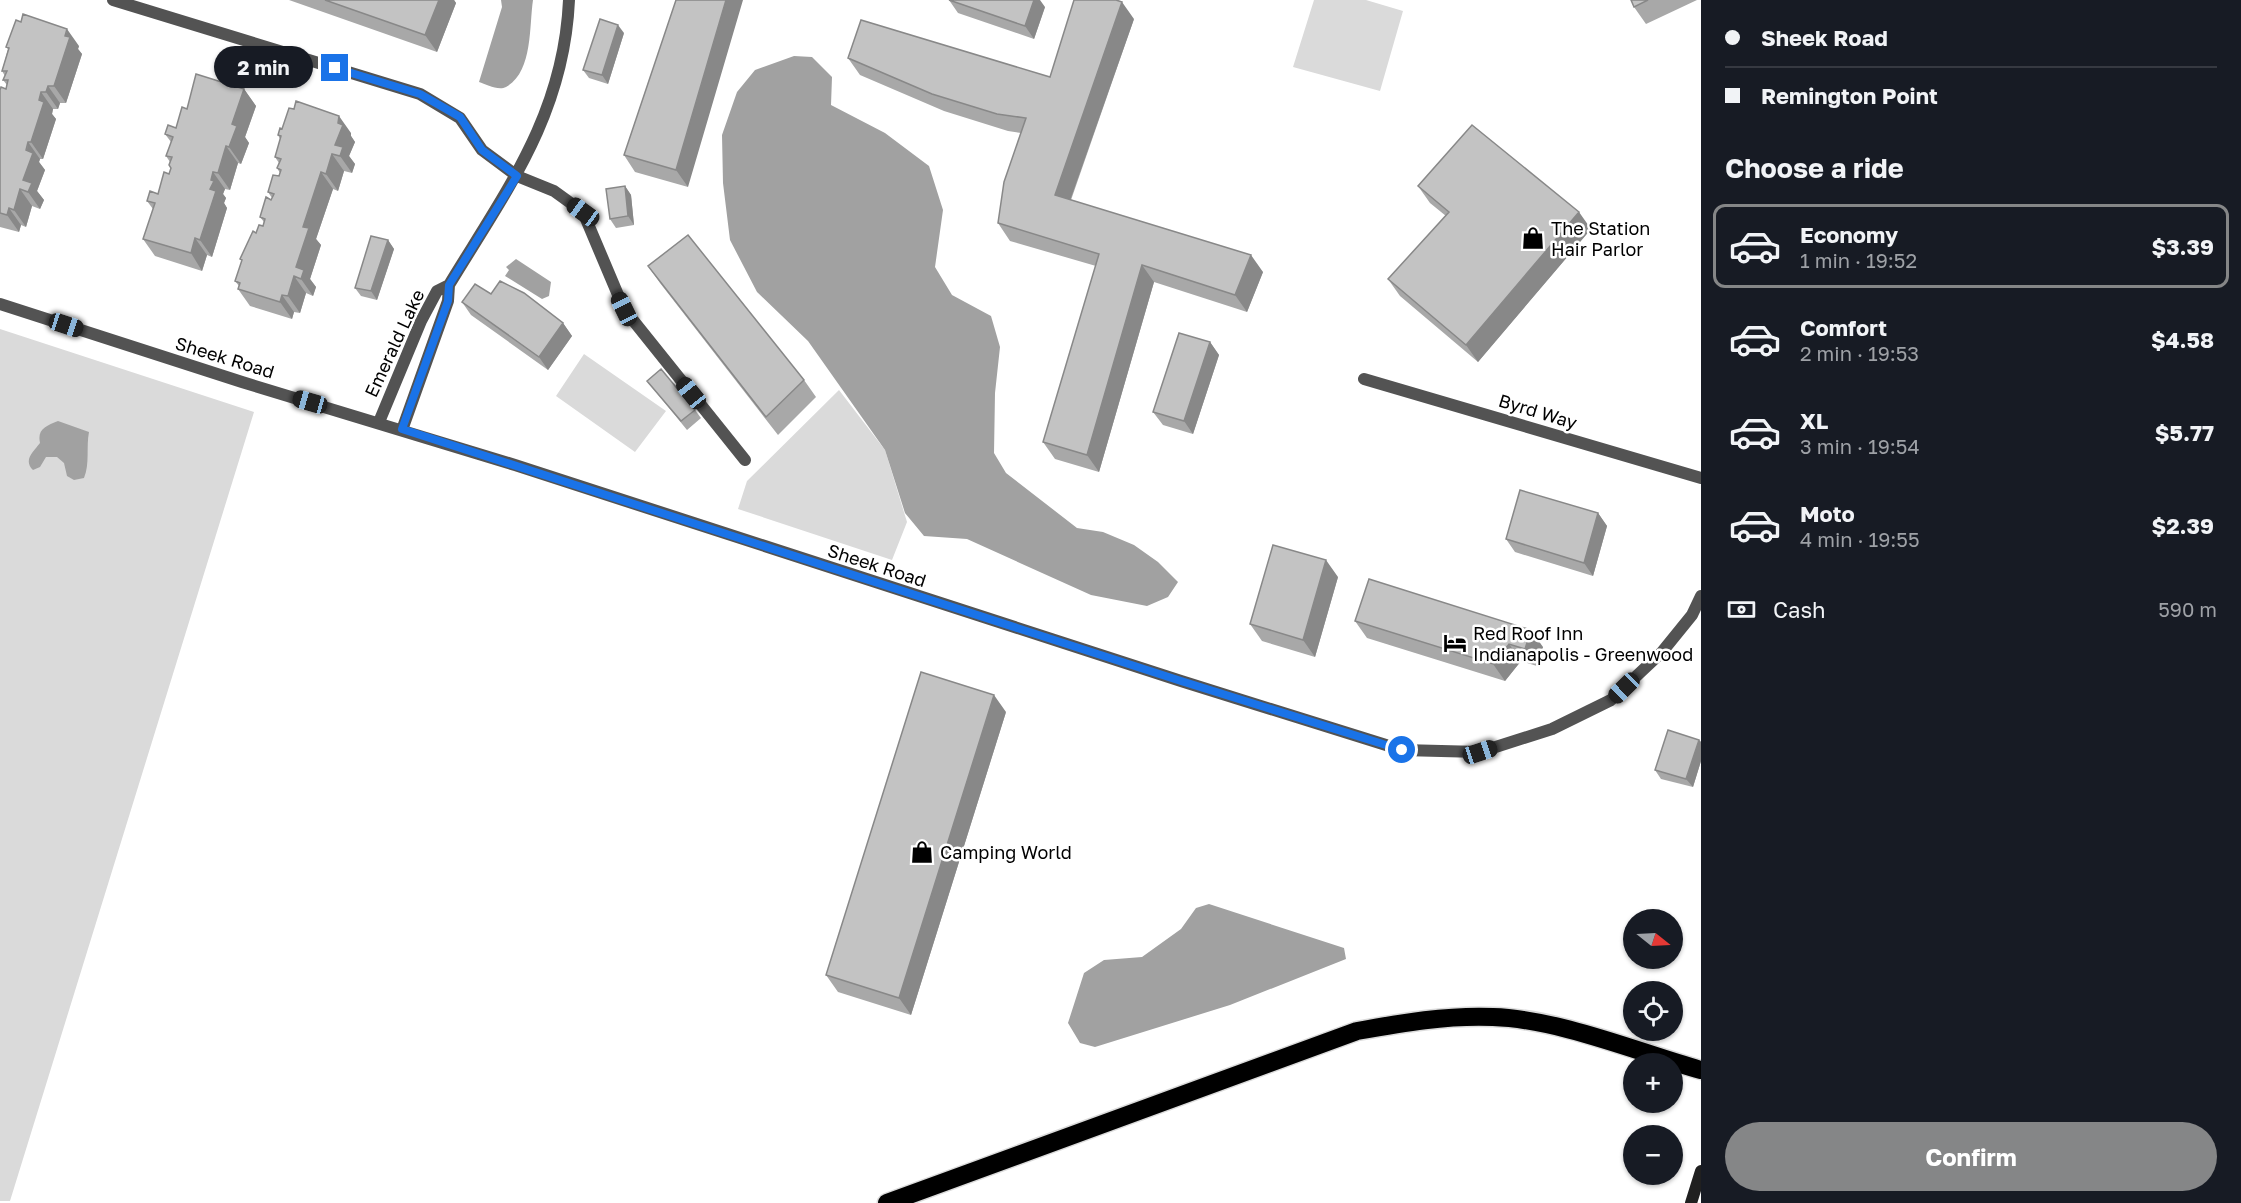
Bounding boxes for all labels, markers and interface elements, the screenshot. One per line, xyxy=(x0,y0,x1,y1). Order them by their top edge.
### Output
text: Sheek Road xyxy=(1761,24,1888,51)
callout: 2 min xyxy=(215,47,314,89)
route end xyxy=(321,54,348,81)
text: 2 min xyxy=(237,55,290,79)
text: Remington Point xyxy=(1761,82,1938,109)
text: Choose a ride xyxy=(1725,152,1904,184)
car xyxy=(563,194,603,230)
place label: The Station Hair Parlor xyxy=(1551,217,1650,260)
icon: car xyxy=(1728,219,1782,273)
text: Economy xyxy=(1800,221,1898,248)
shop icon: The Station Hair Parlor xyxy=(1520,225,1546,251)
text: $3.39 xyxy=(2151,233,2214,260)
text: 1 min · 19:52 xyxy=(1800,248,1917,272)
street label: Emerald Lake xyxy=(359,286,429,400)
car xyxy=(608,289,640,329)
car xyxy=(46,311,86,339)
icon: car xyxy=(1728,312,1782,366)
text: Comfort xyxy=(1800,314,1887,341)
text: $4.58 xyxy=(2151,326,2214,353)
street label: Sheek Road xyxy=(173,332,277,382)
text: 2 min · 19:53 xyxy=(1800,341,1919,365)
car xyxy=(673,373,709,413)
car xyxy=(290,388,330,416)
street label: Byrd Way xyxy=(1496,389,1580,433)
icon: car xyxy=(1728,405,1782,459)
text: XL xyxy=(1800,407,1828,434)
text: $5.77 xyxy=(2155,419,2214,446)
text: 3 min · 19:54 xyxy=(1800,434,1920,458)
icon: car xyxy=(1728,498,1782,552)
text: Moto xyxy=(1800,500,1855,527)
text: $2.39 xyxy=(2151,512,2214,539)
text: 4 min · 19:55 xyxy=(1800,527,1920,551)
street label: Sheek Road xyxy=(825,539,929,591)
icon: cash xyxy=(1725,593,1758,626)
text: Cash xyxy=(1773,596,1826,623)
text: 590 m xyxy=(2158,597,2217,621)
place label: Red Roof Inn Indianapolis - Greenwood xyxy=(1473,622,1693,665)
hotel icon: Red Roof Inn Indianapolis - Greenwood xyxy=(1442,630,1468,656)
car xyxy=(1605,669,1643,707)
route start xyxy=(1388,736,1415,763)
car xyxy=(1460,738,1500,766)
shop icon: Camping World xyxy=(909,839,935,865)
place label: Camping World xyxy=(940,841,1072,863)
north arrow xyxy=(1623,909,1683,969)
map controls xyxy=(1623,909,1683,1185)
button: locate xyxy=(1623,981,1683,1041)
button: + xyxy=(1623,1053,1683,1113)
button: Confirm xyxy=(1725,1122,2217,1191)
button: − xyxy=(1623,1125,1683,1185)

